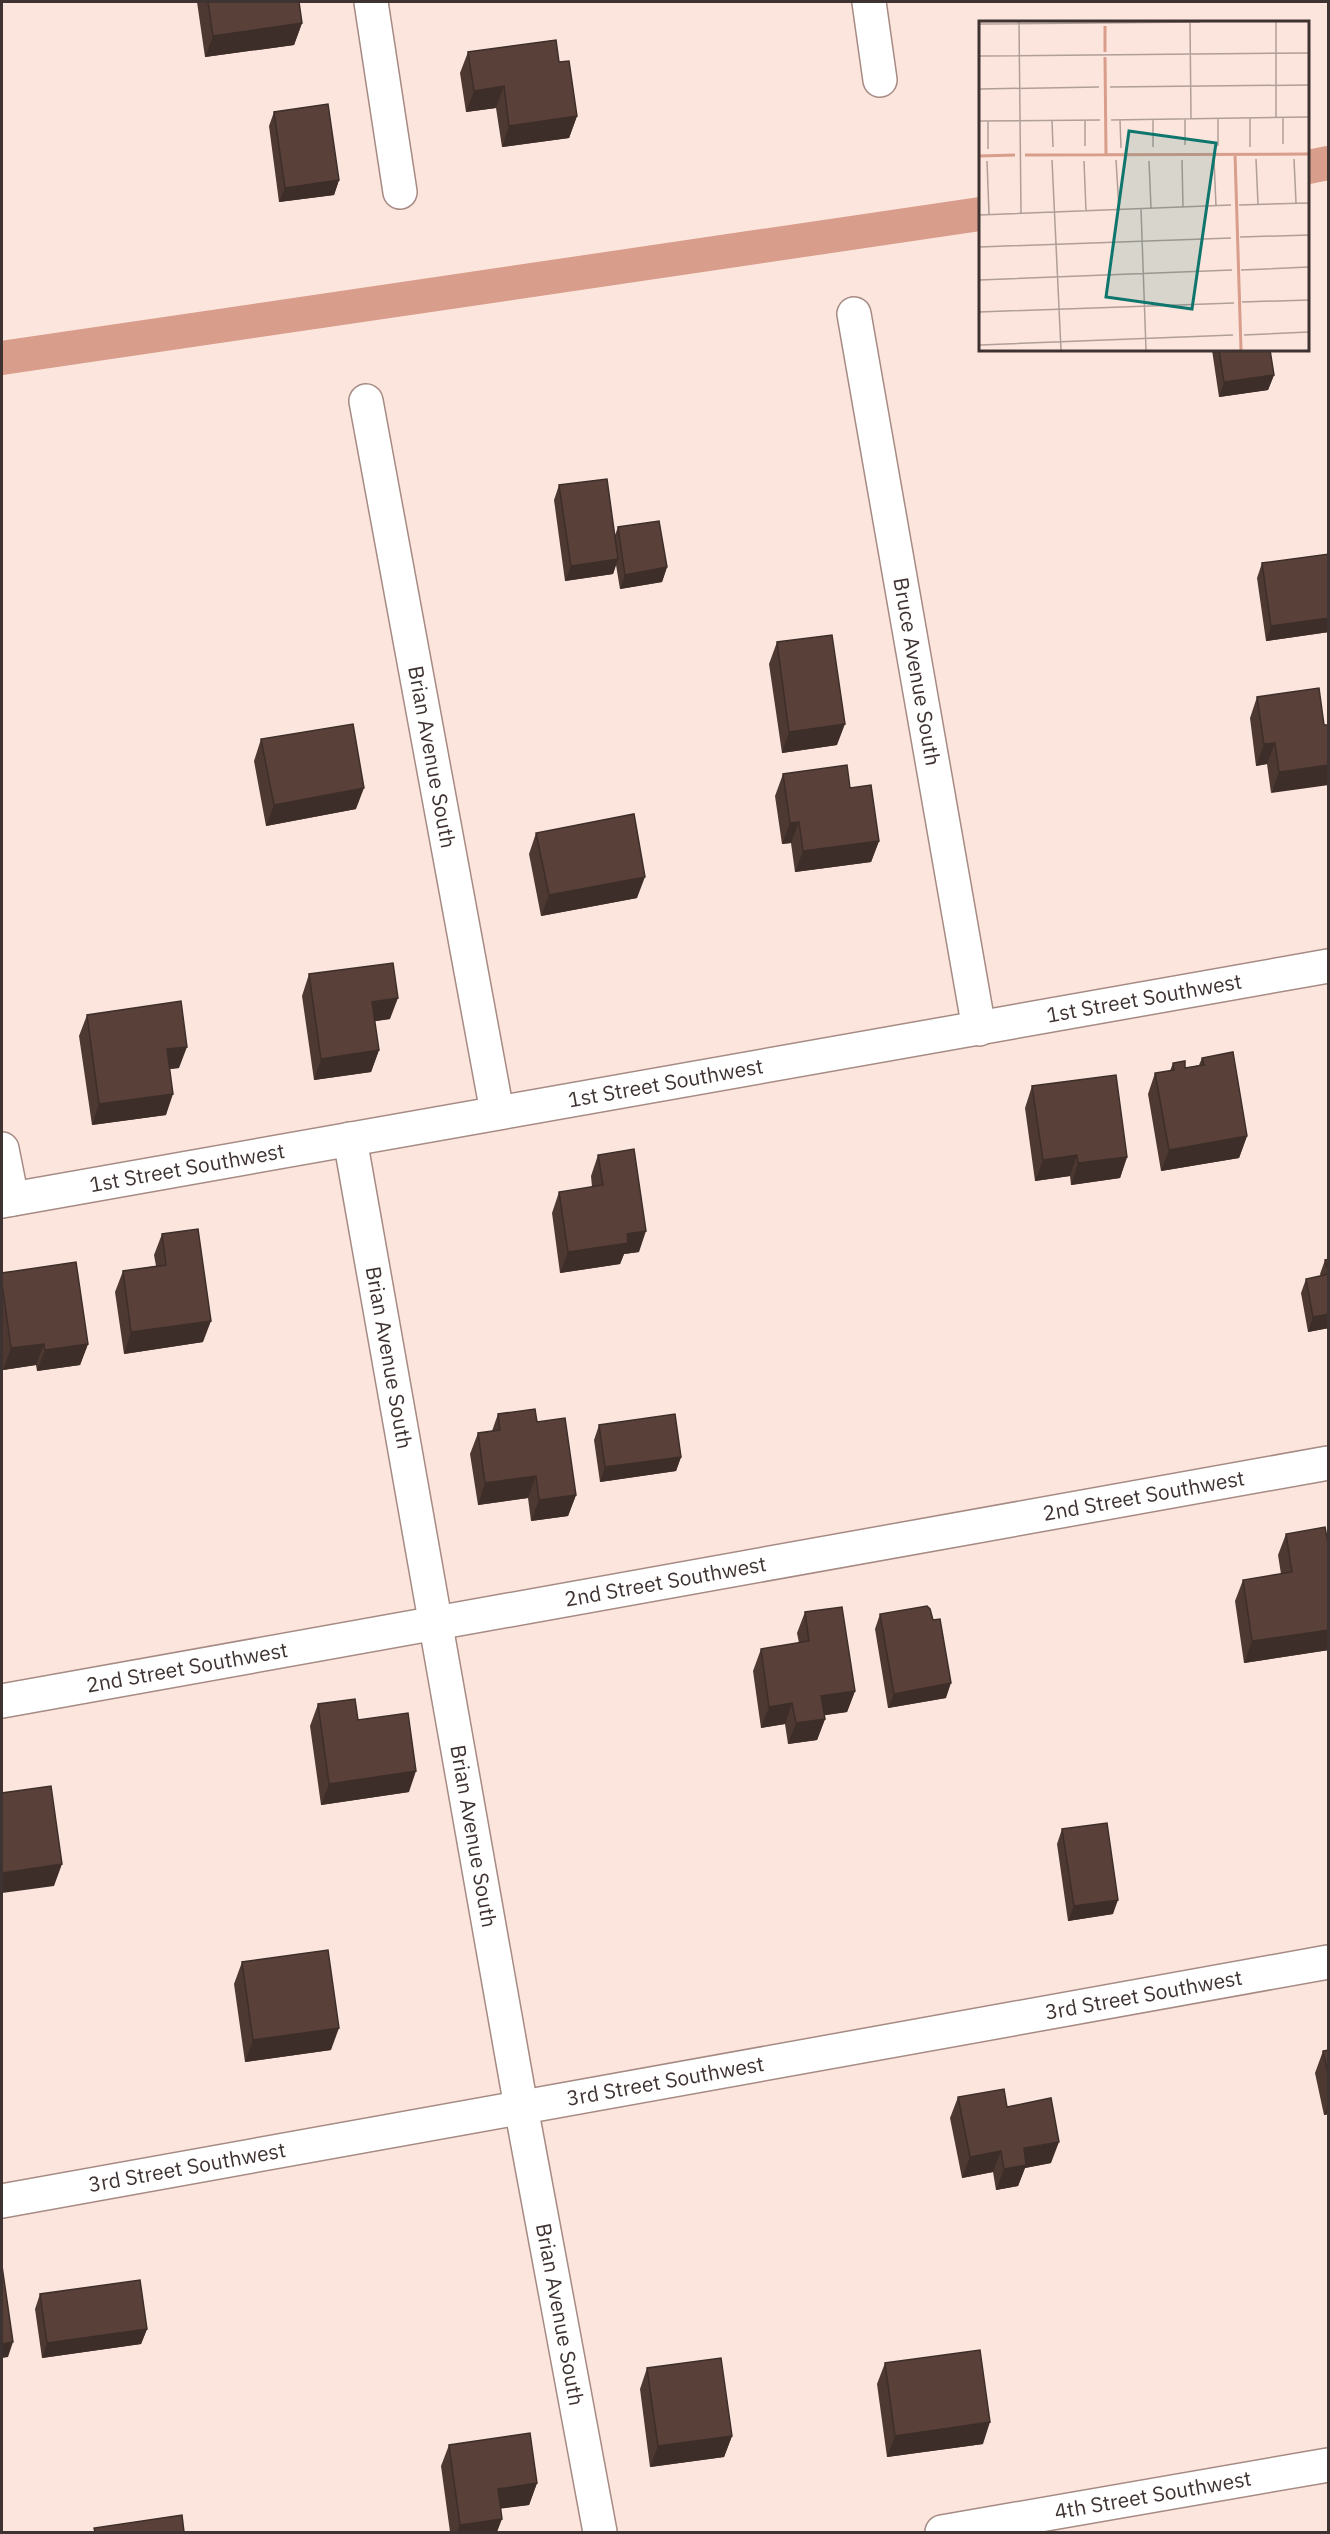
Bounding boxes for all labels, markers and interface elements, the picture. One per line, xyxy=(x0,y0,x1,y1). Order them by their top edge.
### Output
inset map xyxy=(979,21,1309,351)
street label: Bruce Avenue South xyxy=(887,575,948,768)
street label: Brian Avenue South xyxy=(402,663,463,850)
street label: 1st Street Southwest xyxy=(1044,967,1244,1029)
street label: 1st Street Southwest xyxy=(566,1051,765,1113)
street label: 1st Street Southwest xyxy=(87,1136,287,1198)
street label: Brian Avenue South xyxy=(360,1264,419,1451)
street label: 2nd Street Southwest xyxy=(1040,1463,1247,1527)
street label: 2nd Street Southwest xyxy=(562,1549,768,1613)
street label: 2nd Street Southwest xyxy=(84,1635,290,1699)
street label: Brian Avenue South xyxy=(444,1742,504,1930)
street label: 3rd Street Southwest xyxy=(1042,1963,1244,2026)
street label: 3rd Street Southwest xyxy=(564,2049,766,2112)
street label: 3rd Street Southwest xyxy=(86,2135,288,2198)
street label: Brian Avenue South xyxy=(530,2221,591,2408)
street label: 4th Street Southwest xyxy=(1052,2464,1253,2525)

